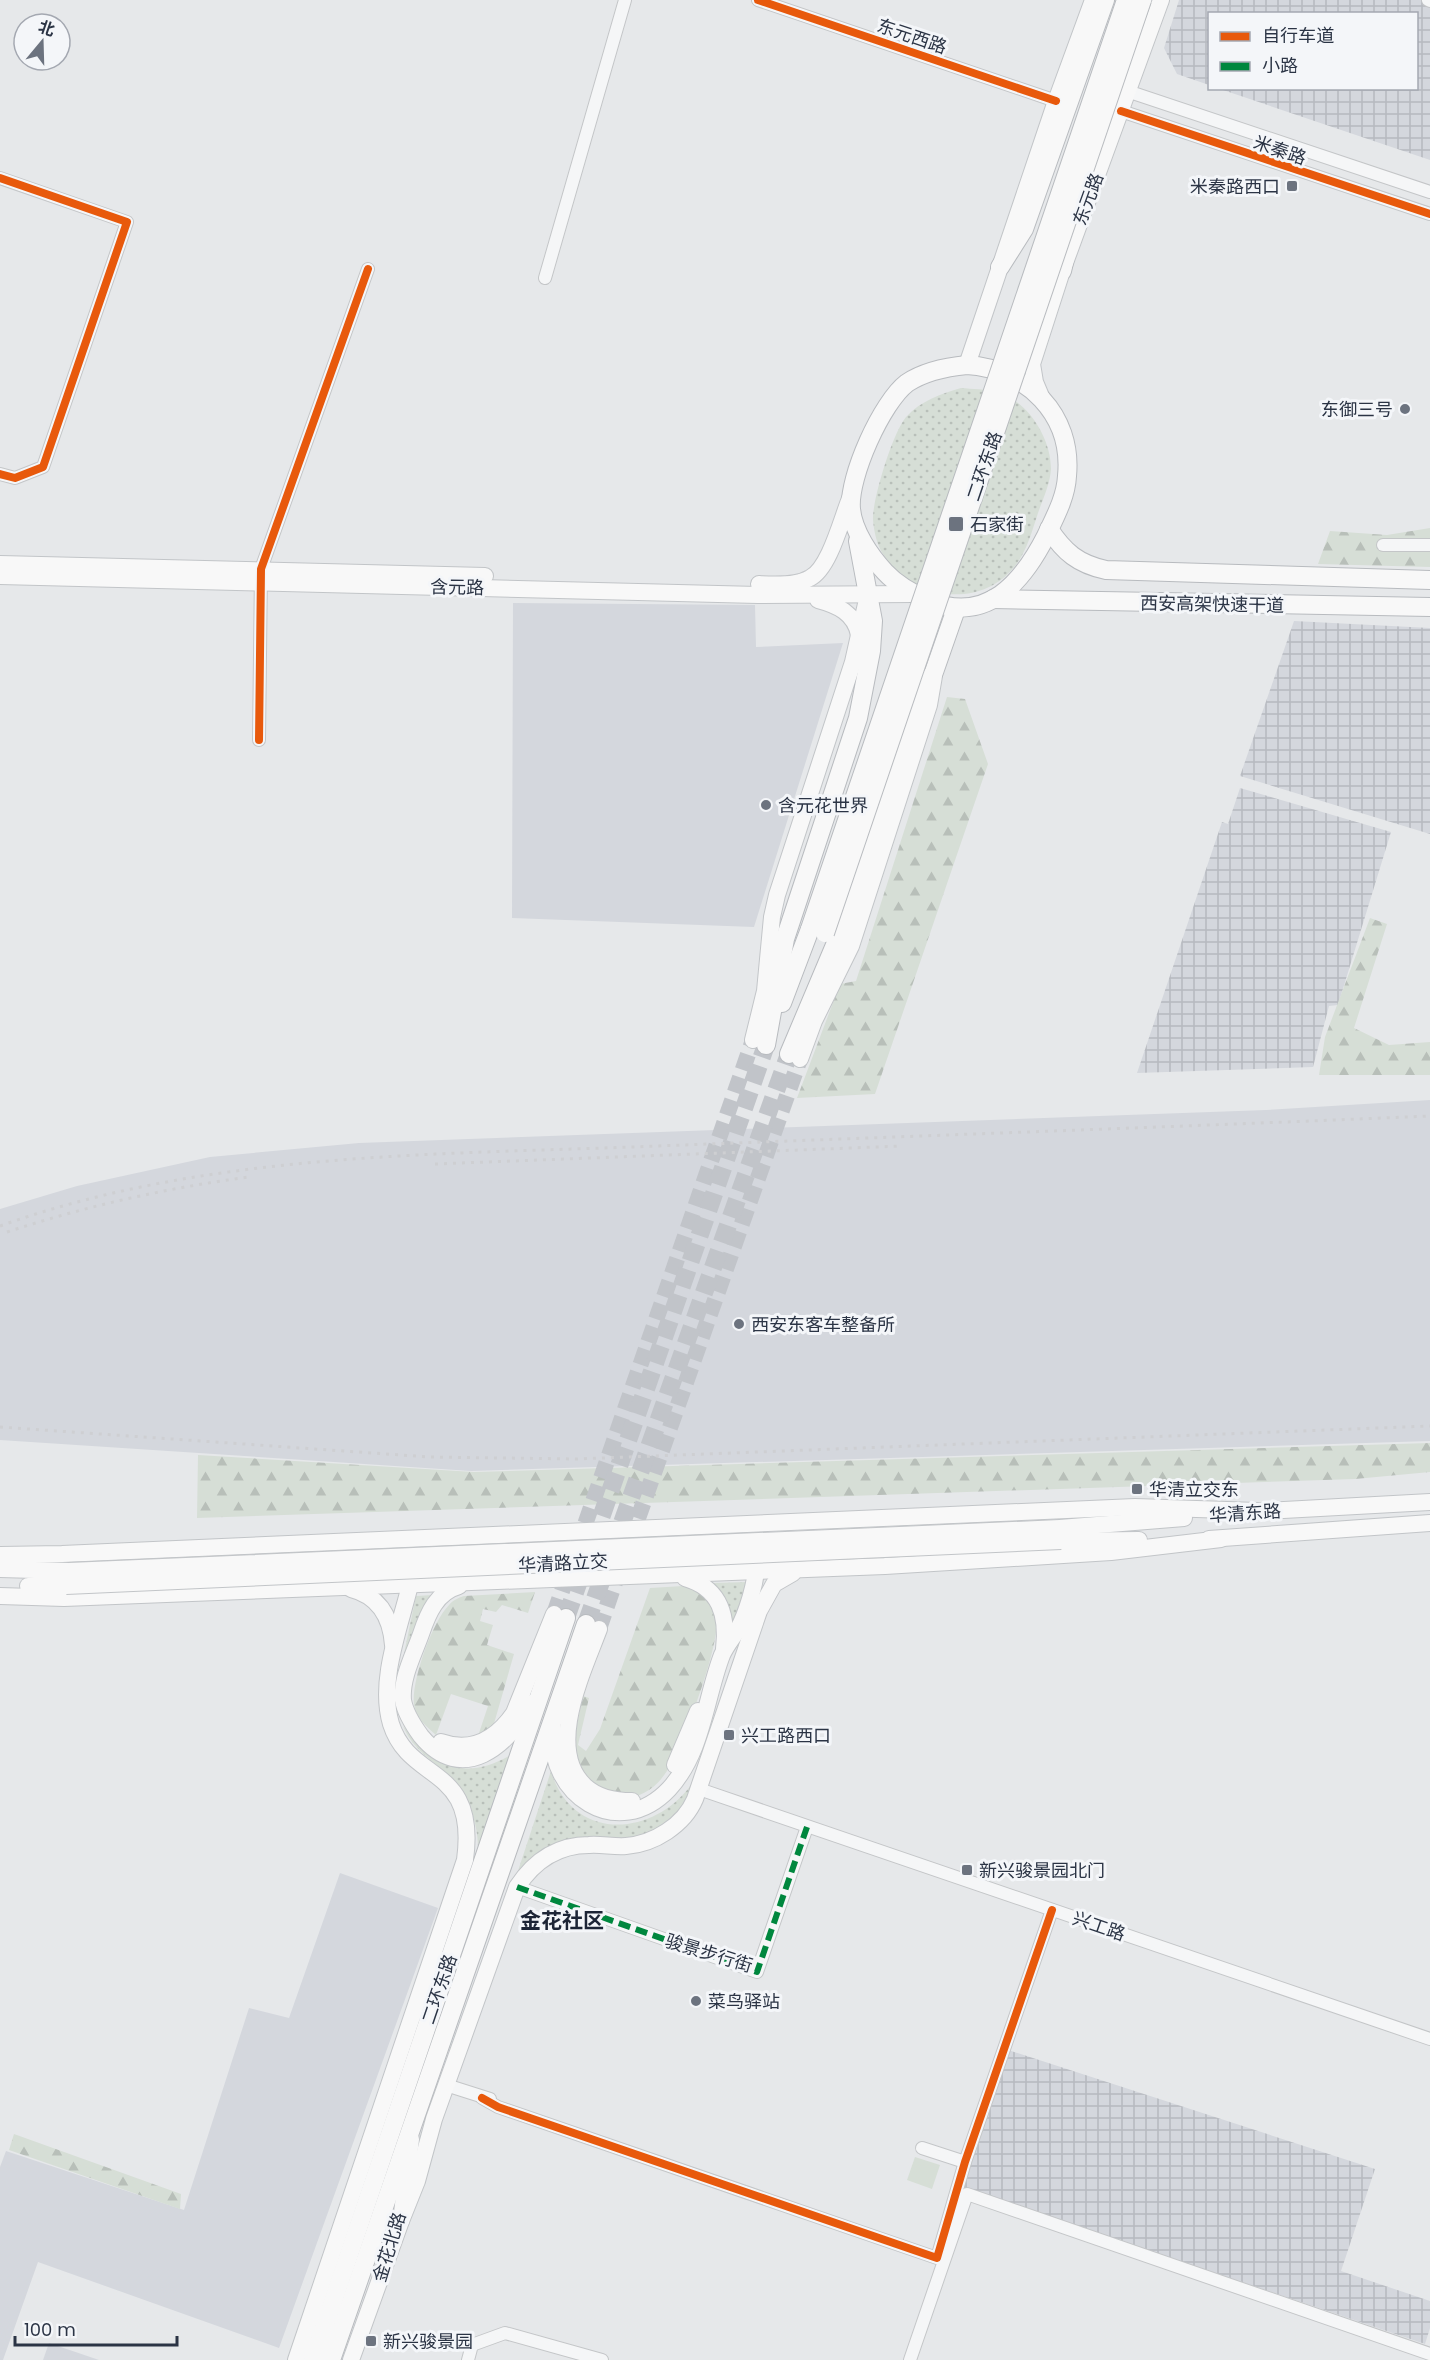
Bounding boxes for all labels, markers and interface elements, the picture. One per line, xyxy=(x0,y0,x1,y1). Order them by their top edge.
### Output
north arrow xyxy=(12,12,72,72)
street label: 东元西路 xyxy=(874,12,950,60)
legend xyxy=(1208,12,1418,90)
text: 北 xyxy=(35,15,58,42)
text: 自行车道 xyxy=(1262,23,1334,48)
text: 小路 xyxy=(1262,53,1298,78)
street label: 米秦路 xyxy=(1250,129,1310,171)
street label: 东元路 xyxy=(1067,169,1109,229)
place label: 米秦路西口 xyxy=(1190,174,1280,199)
marker: 米秦路西口 xyxy=(1285,179,1299,193)
place label: 东御三号 xyxy=(1321,397,1393,422)
marker: 东御三号 xyxy=(1398,402,1412,416)
street label: 二环东路 xyxy=(960,428,1008,504)
place label: 石家街 xyxy=(970,512,1024,537)
marker: 石家街 xyxy=(947,515,965,533)
street label: 含元路 xyxy=(430,574,484,600)
street label: 西安高架快速干道 xyxy=(1140,590,1284,618)
place label: 含元花世界 xyxy=(778,793,868,818)
marker: 含元花世界 xyxy=(759,798,773,812)
place label: 西安东客车整备所 xyxy=(751,1312,895,1337)
marker: 西安东客车整备所 xyxy=(732,1317,746,1331)
place label: 华清立交东 xyxy=(1149,1477,1239,1502)
marker: 华清立交东 xyxy=(1130,1482,1144,1496)
street label: 华清东路 xyxy=(1208,1498,1282,1528)
street label: 华清路立交 xyxy=(517,1548,609,1578)
place label: 兴工路西口 xyxy=(741,1723,831,1748)
marker: 兴工路西口 xyxy=(722,1728,736,1742)
place label: 新兴骏景园北门 xyxy=(979,1858,1105,1883)
marker: 新兴骏景园北门 xyxy=(960,1863,974,1877)
street label: 兴工路 xyxy=(1069,1905,1129,1947)
district label: 金花社区 xyxy=(520,1906,604,1935)
street label: 骏景步行街 xyxy=(662,1928,756,1978)
street label: 二环东路 xyxy=(415,1951,463,2027)
place label: 菜鸟驿站 xyxy=(708,1989,780,2014)
marker: 菜鸟驿站 xyxy=(689,1994,703,2008)
street label: 金花北路 xyxy=(367,2209,411,2285)
scale bar xyxy=(15,2309,177,2347)
text: 100 m xyxy=(24,2317,76,2342)
place label: 新兴骏景园 xyxy=(383,2329,473,2354)
marker: 新兴骏景园 xyxy=(364,2334,378,2348)

